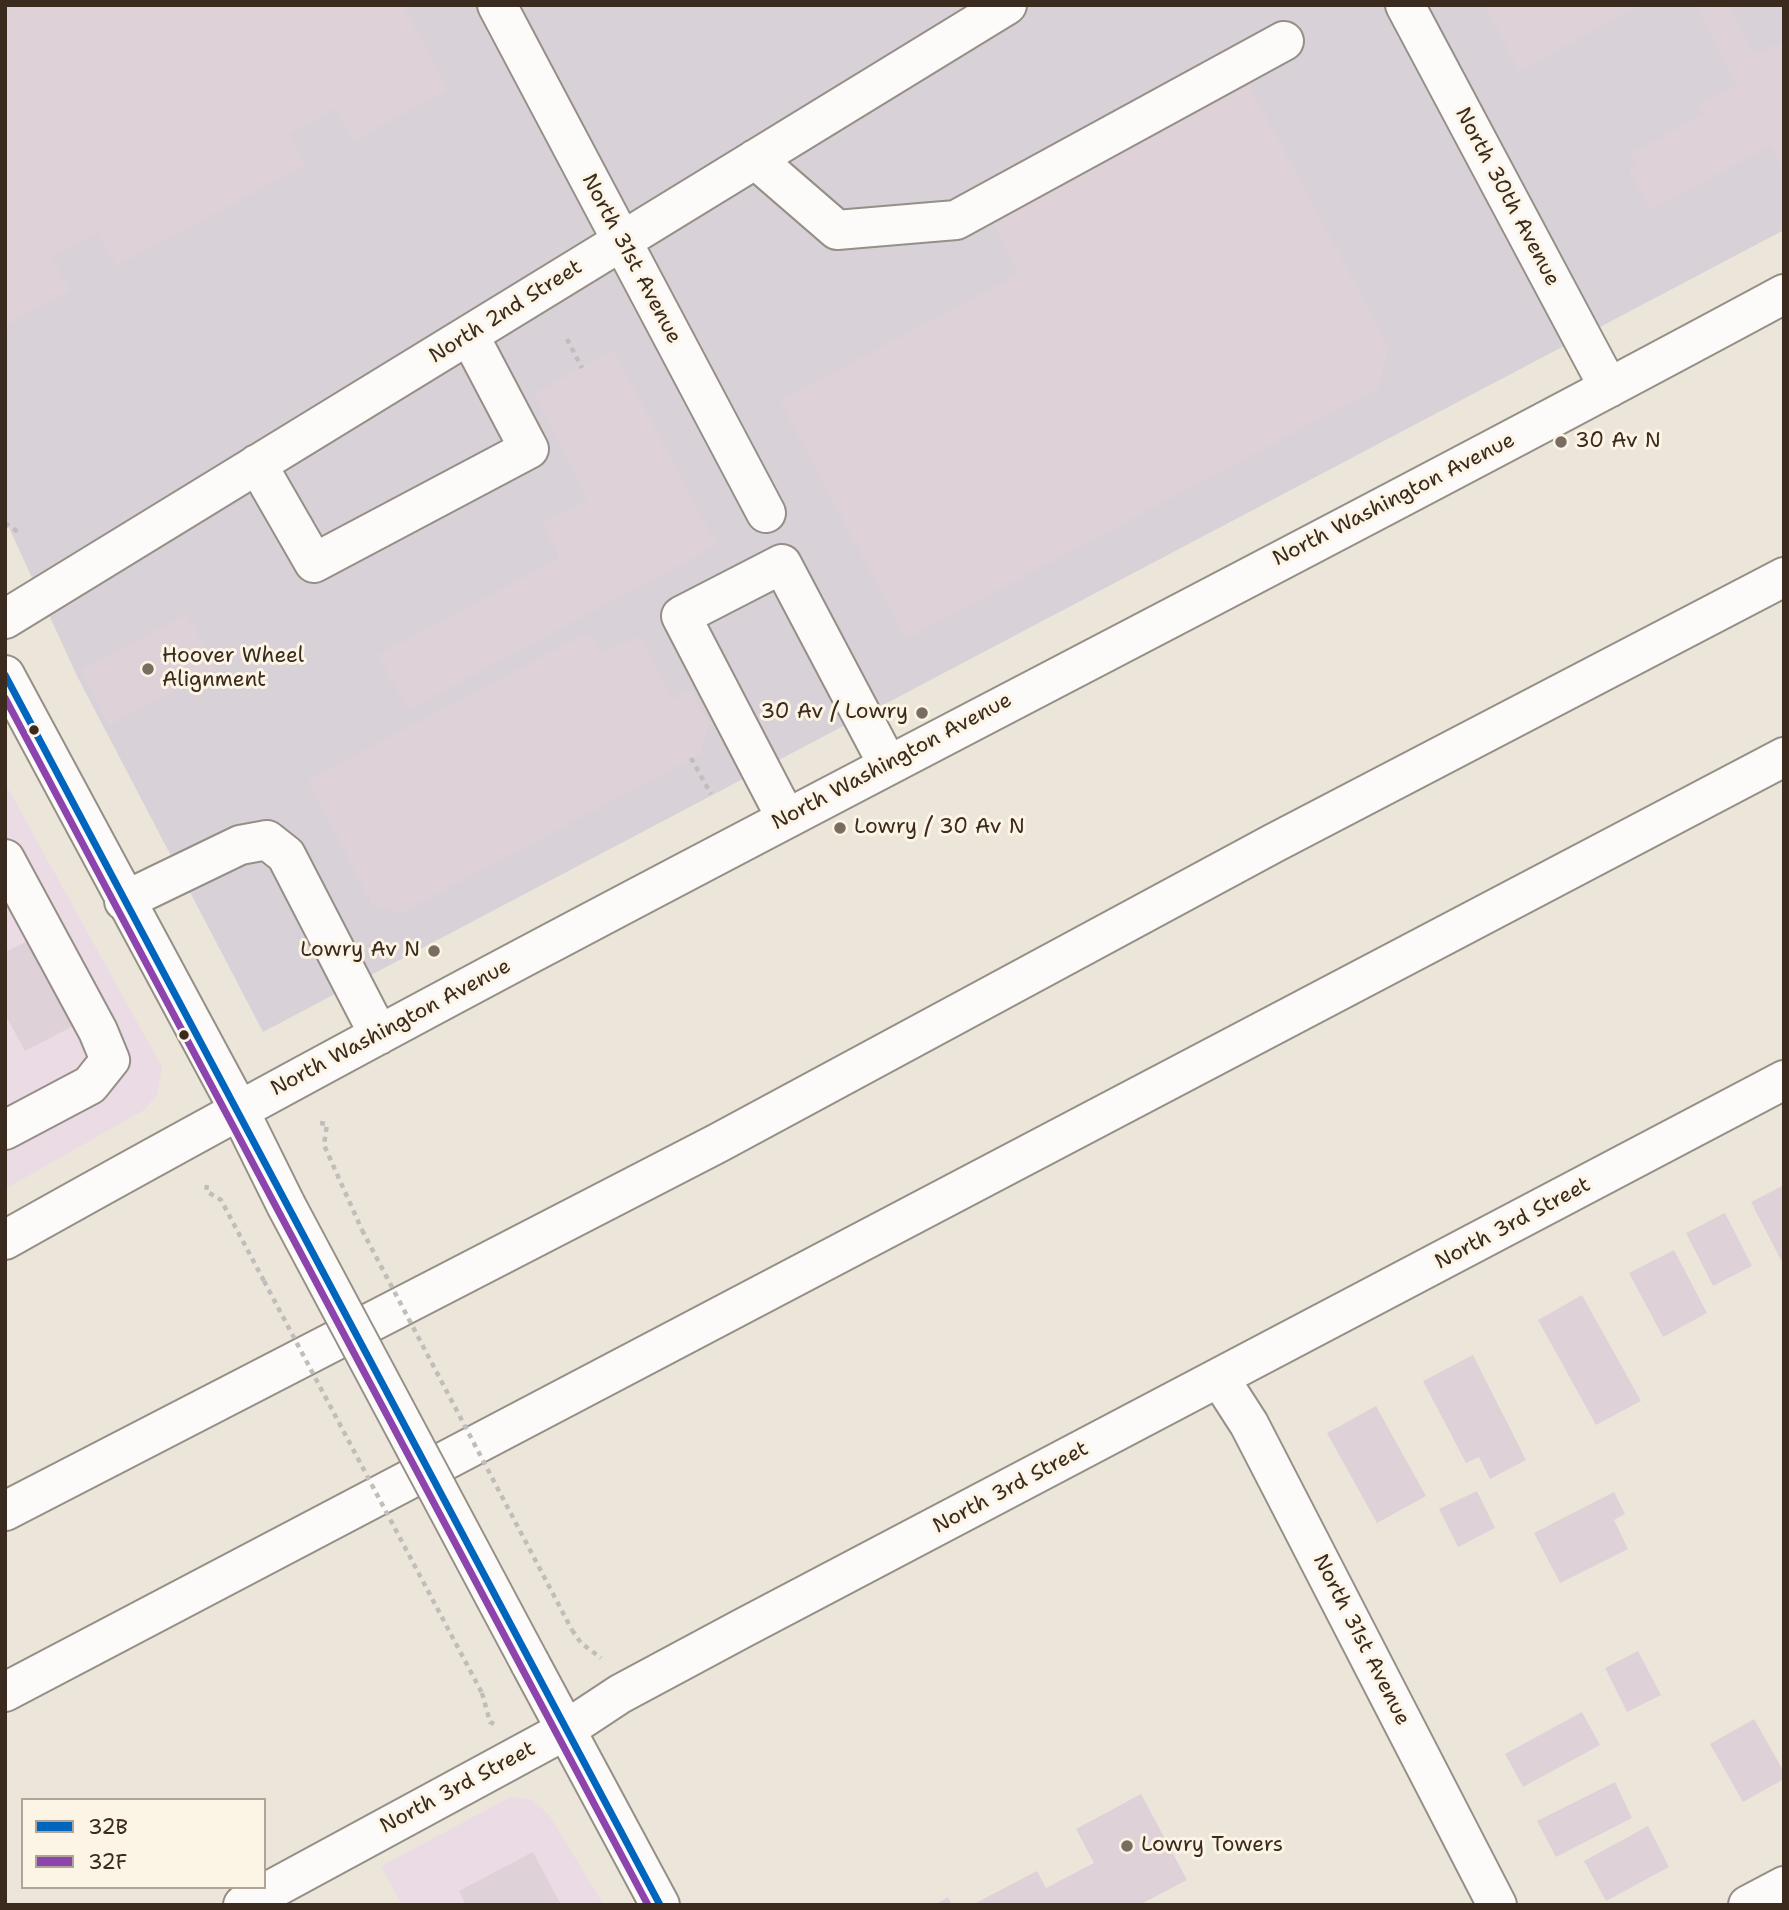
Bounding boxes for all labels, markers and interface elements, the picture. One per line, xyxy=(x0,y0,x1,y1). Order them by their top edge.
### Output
street label: North 30th Avenue xyxy=(1449,103,1565,291)
street label: North 31st Avenue xyxy=(576,170,686,348)
street label: North 2nd Street xyxy=(425,255,587,369)
street label: North Washington Avenue xyxy=(1269,428,1519,572)
place label: 30 Av N xyxy=(1575,429,1661,455)
marker: 30 Av N xyxy=(1553,434,1569,450)
place label: Hoover Wheel Alignment xyxy=(162,644,304,694)
marker: Hoover Wheel Alignment xyxy=(140,661,156,677)
street label: North Washington Avenue xyxy=(768,688,1016,836)
place label: 30 Av / Lowry xyxy=(761,700,908,726)
marker: 30 Av / Lowry xyxy=(914,705,930,721)
unlabelled marker xyxy=(27,723,41,737)
place label: Lowry / 30 Av N xyxy=(854,815,1025,841)
marker: Lowry / 30 Av N xyxy=(832,820,848,836)
place label: Lowry Av N xyxy=(300,938,420,964)
marker: Lowry Av N xyxy=(426,943,442,959)
street label: North Washington Avenue xyxy=(267,954,515,1102)
unlabelled marker xyxy=(177,1028,191,1042)
street label: North 3rd Street xyxy=(1431,1172,1595,1276)
street label: North 3rd Street xyxy=(929,1436,1093,1540)
street label: North 31st Avenue xyxy=(1307,1550,1415,1730)
street label: North 3rd Street xyxy=(376,1736,540,1840)
legend xyxy=(21,1798,266,1889)
text: 32B xyxy=(88,1813,128,1841)
place label: Lowry Towers xyxy=(1141,1833,1283,1859)
marker: Lowry Towers xyxy=(1119,1838,1135,1854)
text: 32F xyxy=(88,1848,127,1876)

